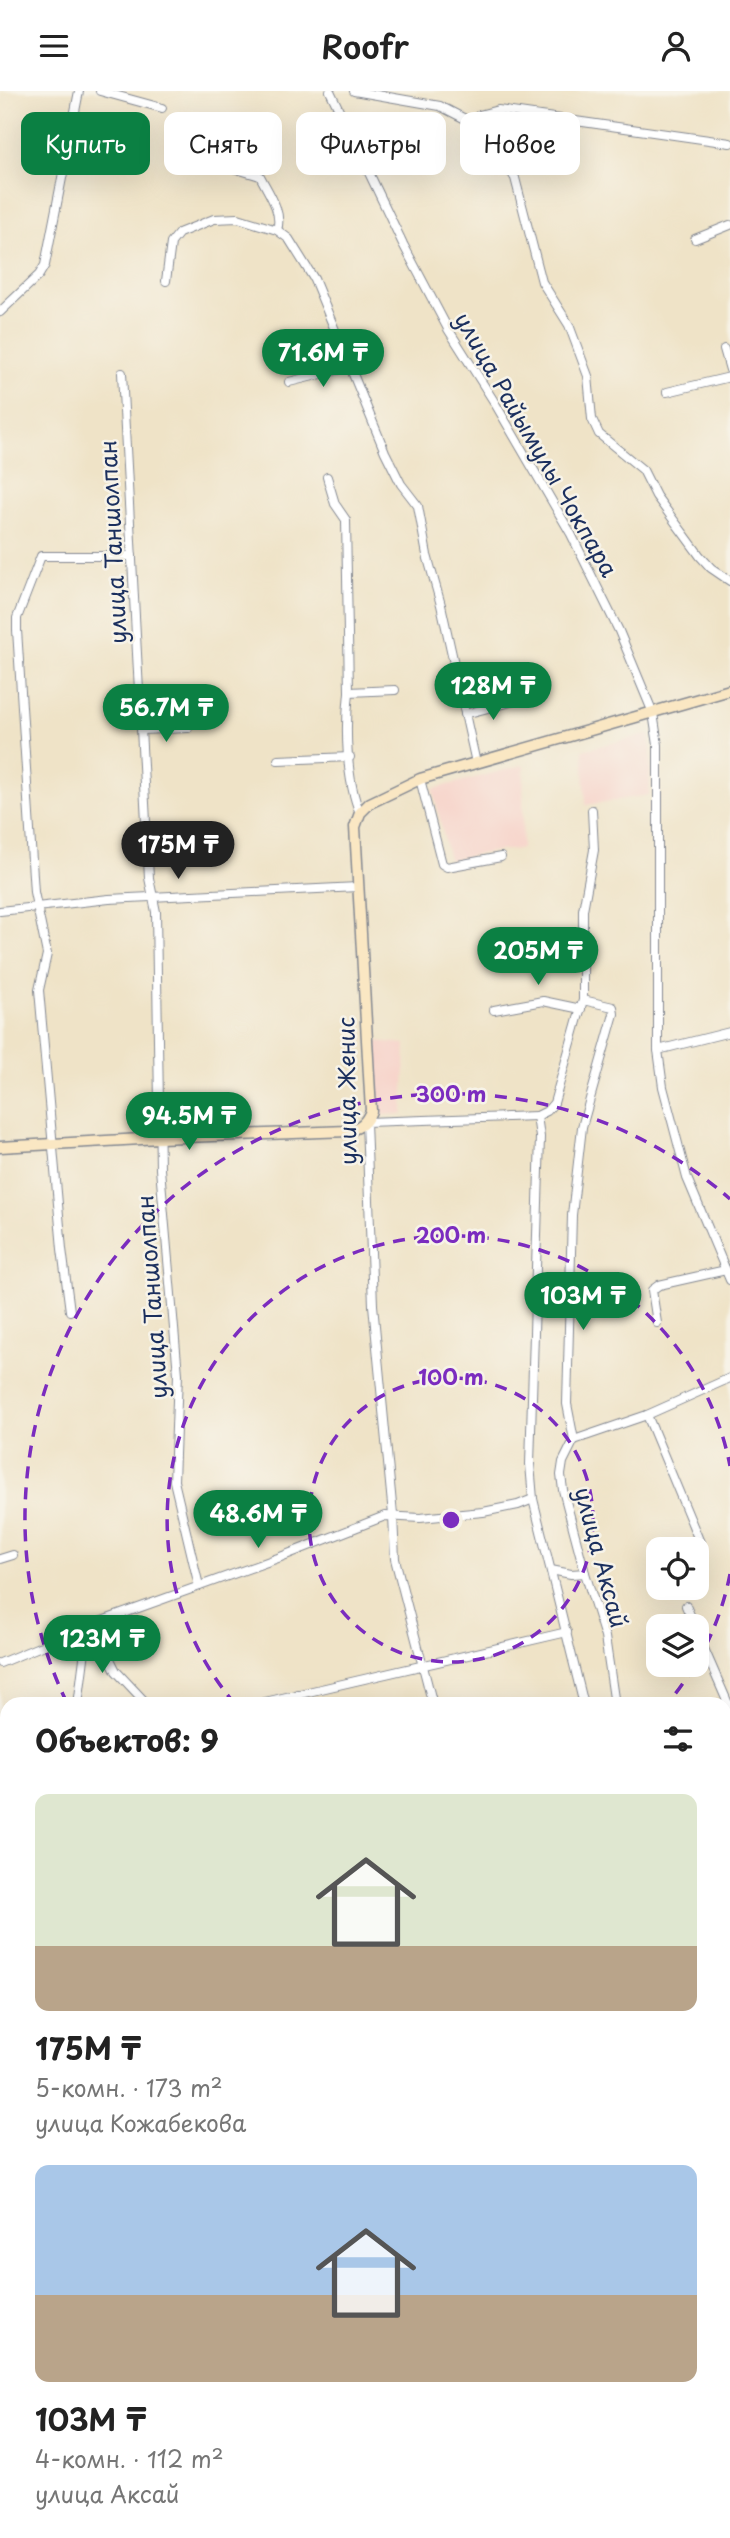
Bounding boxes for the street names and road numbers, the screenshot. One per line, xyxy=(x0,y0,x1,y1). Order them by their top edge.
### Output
street label: улица Райымулы Чокпара xyxy=(447,305,628,583)
street label: улица Таншолпан xyxy=(89,439,135,645)
street label: улица Женис xyxy=(327,1017,365,1165)
street label: улица Таншолпан xyxy=(126,1194,176,1400)
street label: улица Аксай xyxy=(566,1483,638,1631)

